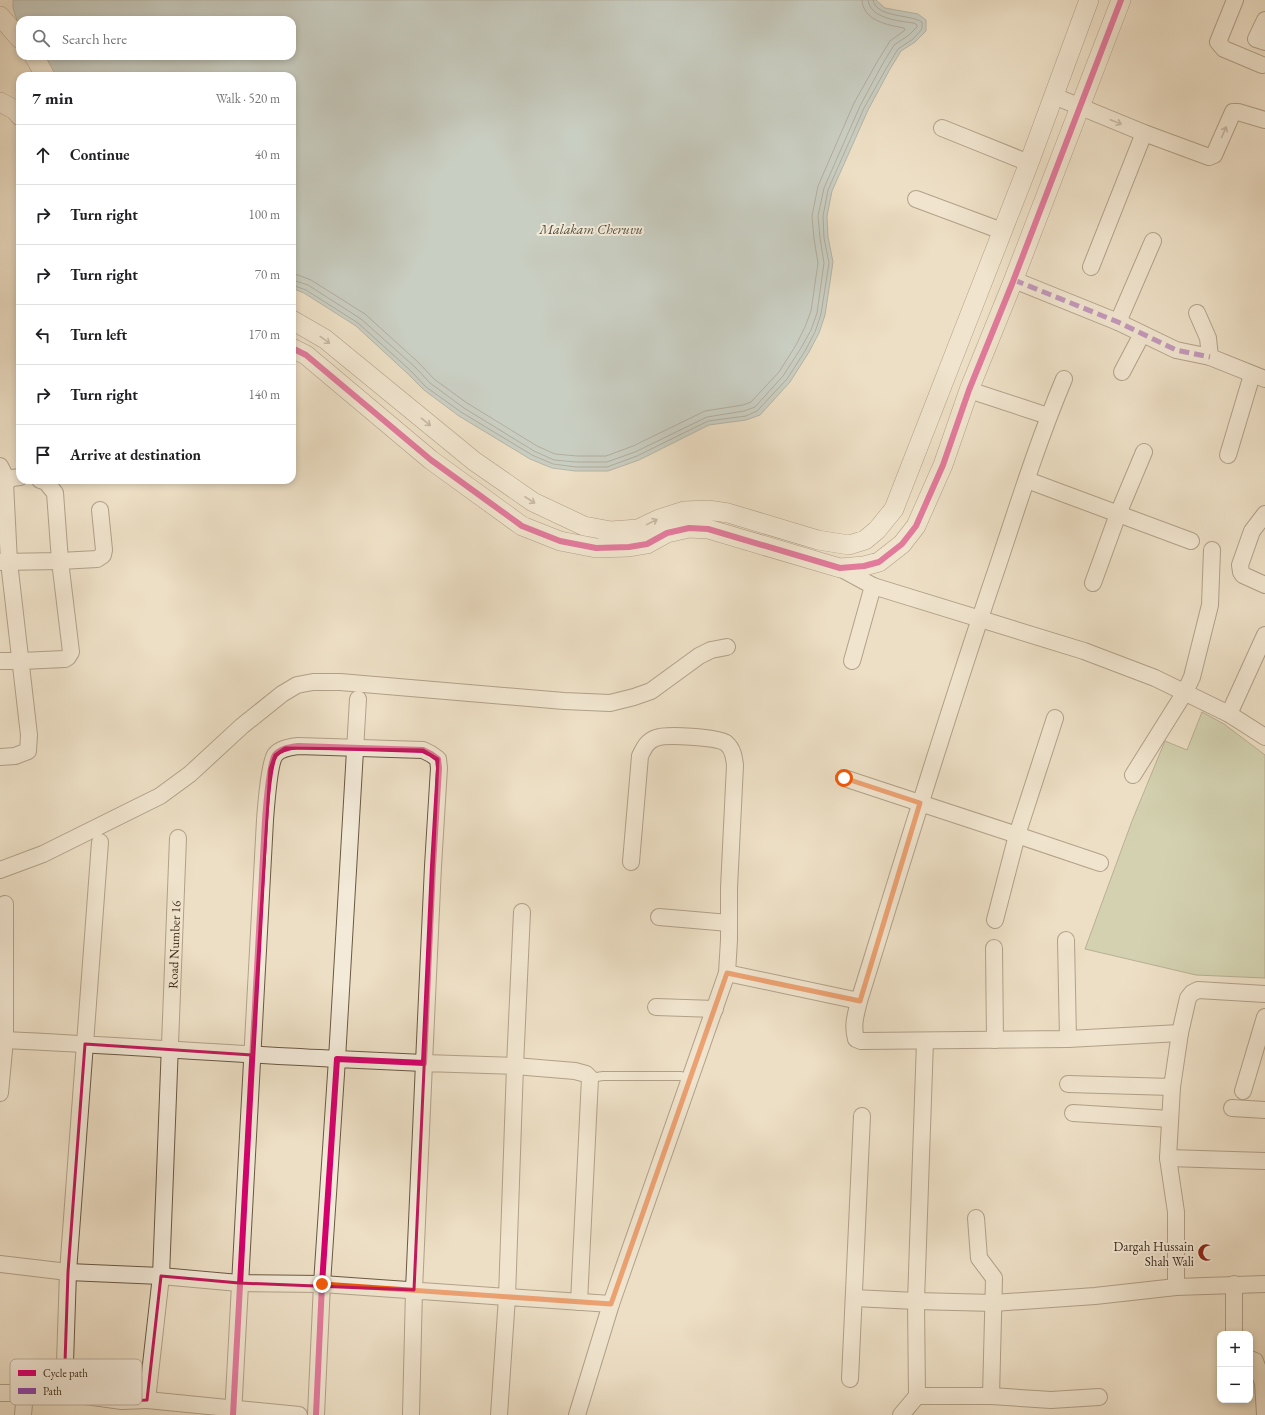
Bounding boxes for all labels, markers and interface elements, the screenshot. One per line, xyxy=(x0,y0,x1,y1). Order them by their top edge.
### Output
search box xyxy=(16,16,296,60)
icon: search xyxy=(30,27,52,49)
text: Search here xyxy=(62,29,127,48)
text: 7 min xyxy=(32,87,73,109)
text: Walk · 520 m xyxy=(216,90,280,107)
one-way arrow xyxy=(1110,118,1122,126)
one-way arrow xyxy=(1221,126,1228,138)
icon: ahead xyxy=(32,144,54,166)
text: Continue xyxy=(70,145,130,164)
text: 40 m xyxy=(255,146,280,163)
icon: right xyxy=(32,204,54,226)
text: Turn right xyxy=(70,205,138,224)
text: 100 m xyxy=(249,206,280,223)
water label: Malakam Cheruvu xyxy=(538,220,643,238)
icon: right xyxy=(32,264,54,286)
text: Turn right xyxy=(70,265,138,284)
text: 70 m xyxy=(255,266,280,283)
icon: left xyxy=(32,324,54,346)
text: Turn left xyxy=(70,325,127,344)
text: 170 m xyxy=(249,326,280,343)
one-way arrow xyxy=(320,336,331,344)
icon: right xyxy=(32,384,54,406)
text: Turn right xyxy=(70,385,138,404)
text: 140 m xyxy=(249,386,280,403)
one-way arrow xyxy=(421,418,432,426)
icon: arrive xyxy=(32,444,54,466)
text: Arrive at destination xyxy=(70,445,201,464)
one-way arrow xyxy=(524,496,535,504)
one-way arrow xyxy=(645,518,657,525)
route start xyxy=(835,769,853,787)
street label: Road Number 16 xyxy=(164,900,184,989)
place label: Dargah Hussain Shah Wali xyxy=(1114,1238,1194,1270)
mosque icon: Dargah Hussain Shah Wali xyxy=(1197,1243,1217,1263)
route end xyxy=(313,1275,331,1293)
map controls xyxy=(1217,1331,1253,1403)
button: + xyxy=(1217,1331,1253,1367)
legend xyxy=(10,1359,142,1405)
text: Cycle path xyxy=(43,1366,88,1380)
button: − xyxy=(1217,1367,1253,1403)
text: Path xyxy=(43,1384,62,1398)

